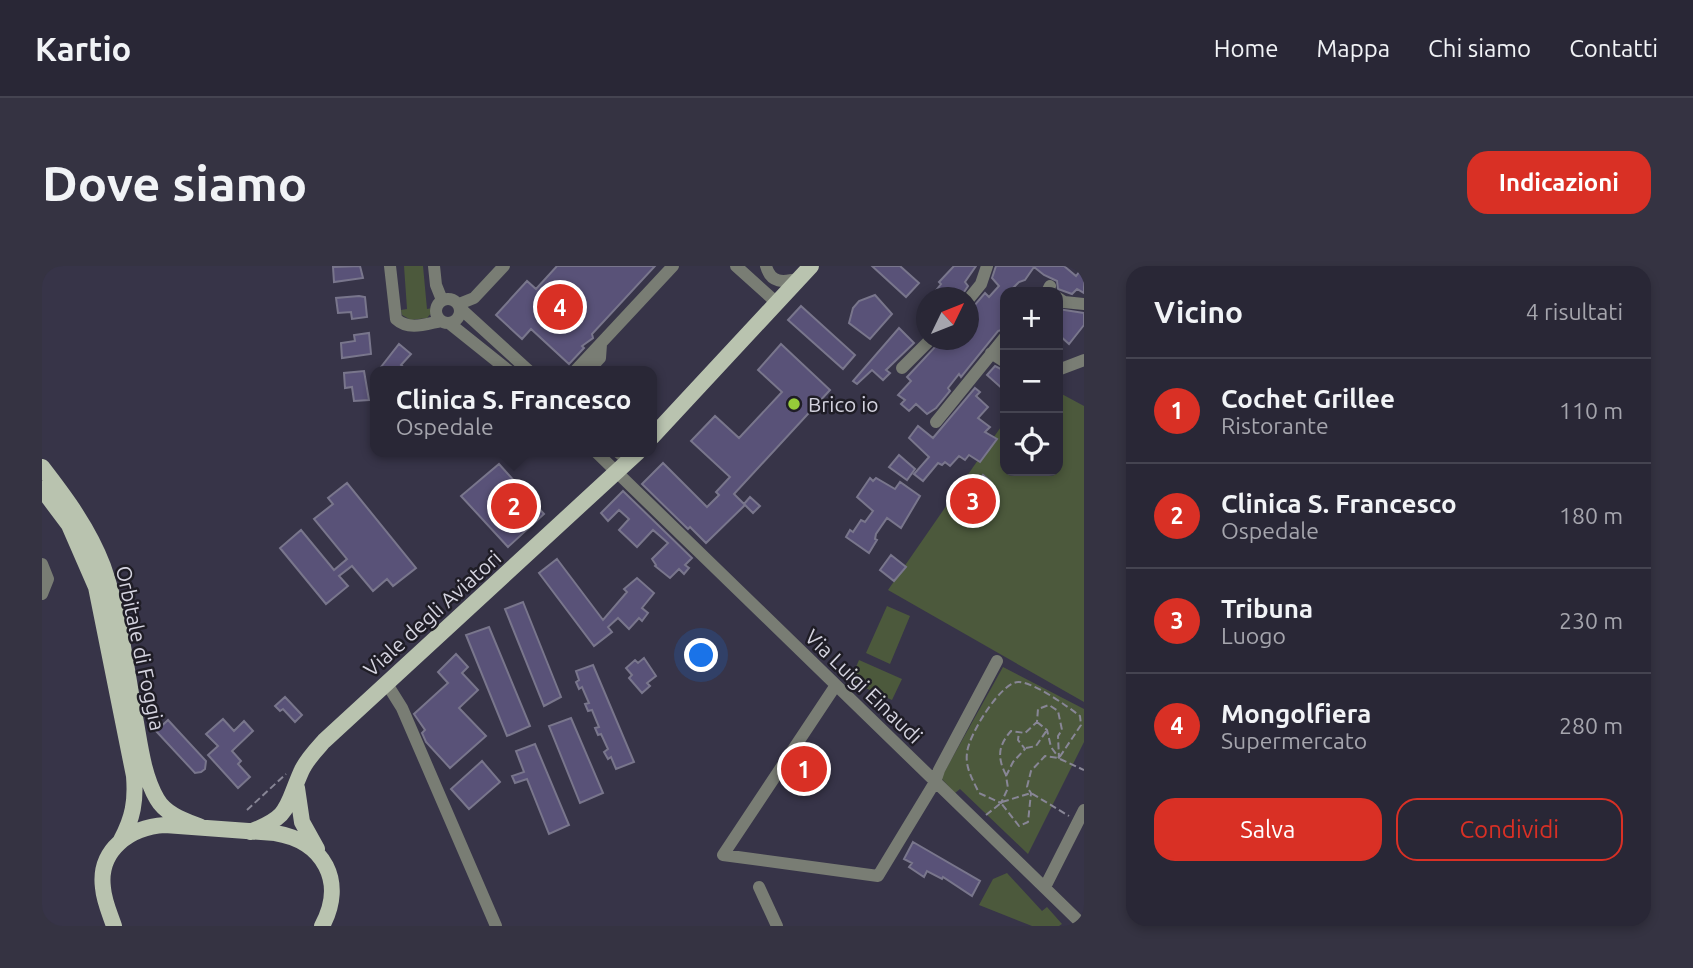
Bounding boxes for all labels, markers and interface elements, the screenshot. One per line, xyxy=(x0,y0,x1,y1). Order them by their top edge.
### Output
text: Kartio xyxy=(35,30,131,67)
text: Home xyxy=(1214,35,1278,62)
text: Mappa xyxy=(1316,35,1390,62)
text: Chi siamo xyxy=(1428,35,1531,62)
text: Contatti xyxy=(1569,35,1658,62)
button: Indicazioni xyxy=(1467,151,1651,214)
text: Dove siamo xyxy=(42,155,307,210)
pin: 4 xyxy=(537,281,583,333)
north arrow xyxy=(916,287,979,350)
map controls xyxy=(1000,287,1063,476)
button: + xyxy=(1000,287,1063,350)
text: Vicino xyxy=(1154,295,1243,329)
text: 4 risultati xyxy=(1526,299,1623,324)
button: − xyxy=(1000,350,1063,413)
popup xyxy=(370,366,657,457)
text: Cochet Grillee xyxy=(1221,384,1395,413)
text: Clinica S. Francesco xyxy=(396,385,631,414)
place label: Brico io xyxy=(808,392,879,416)
marker: Brico io xyxy=(786,396,802,412)
text: 1 xyxy=(1171,398,1183,423)
text: 110 m xyxy=(1559,398,1623,423)
button: locate xyxy=(1000,413,1063,476)
text: Ristorante xyxy=(1221,413,1329,438)
text: Ospedale xyxy=(396,414,494,439)
pin: 3 xyxy=(950,475,996,527)
pin: 2 xyxy=(491,480,537,532)
text: Clinica S. Francesco xyxy=(1221,489,1457,518)
text: 2 xyxy=(1171,503,1183,528)
text: 180 m xyxy=(1559,503,1623,528)
text: Ospedale xyxy=(1221,518,1319,543)
street label: Viale degli Aviatori xyxy=(358,545,506,681)
street label: Orbitale di Foggia xyxy=(112,563,170,733)
text: Tribuna xyxy=(1221,594,1313,623)
text: 3 xyxy=(1171,608,1183,633)
text: 230 m xyxy=(1559,608,1623,633)
text: Luogo xyxy=(1221,623,1286,648)
street label: Via Luigi Einaudi xyxy=(800,624,928,748)
your location xyxy=(684,638,718,672)
text: Mongolfiera xyxy=(1221,699,1371,728)
text: 4 xyxy=(1171,713,1183,738)
text: 280 m xyxy=(1559,713,1623,738)
text: Supermercato xyxy=(1221,728,1367,753)
pin: 1 xyxy=(781,743,827,795)
button: Salva xyxy=(1154,798,1382,861)
button: Condividi xyxy=(1396,798,1623,861)

